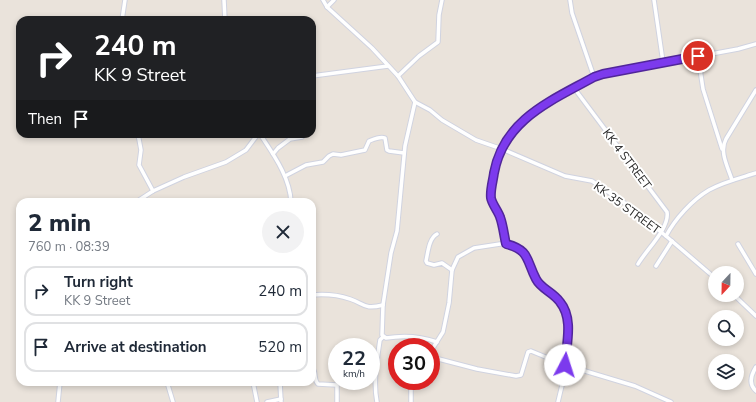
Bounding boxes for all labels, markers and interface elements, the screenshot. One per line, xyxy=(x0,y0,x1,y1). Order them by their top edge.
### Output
text: 240 m xyxy=(94,27,177,65)
icon: right xyxy=(28,32,80,84)
pin xyxy=(681,39,715,73)
icon: arrive xyxy=(687,45,709,67)
text: KK 9 Street xyxy=(94,63,186,87)
icon: arrive xyxy=(70,108,92,130)
text: Then xyxy=(28,109,62,129)
street label: KK 4 STREET xyxy=(599,125,655,193)
street label: KK 35 STREET xyxy=(590,178,664,238)
text: 2 min xyxy=(28,207,91,239)
button: close xyxy=(262,211,304,253)
text: 760 m · 08:39 xyxy=(28,238,110,256)
north arrow xyxy=(708,266,744,302)
map controls xyxy=(708,266,744,390)
text: Turn right xyxy=(64,272,133,292)
icon: right xyxy=(30,280,52,302)
text: 240 m xyxy=(258,281,302,301)
text: KK 9 Street xyxy=(64,292,130,310)
button: search xyxy=(708,310,744,346)
icon: arrive xyxy=(30,336,52,358)
text: Arrive at destination xyxy=(64,337,207,357)
text: 520 m xyxy=(258,337,302,357)
speed limit sign: 30 xyxy=(388,338,440,390)
position arrow xyxy=(544,344,586,386)
text: 22 xyxy=(342,345,366,372)
button: layers xyxy=(708,354,744,390)
text: km/h xyxy=(343,367,365,381)

